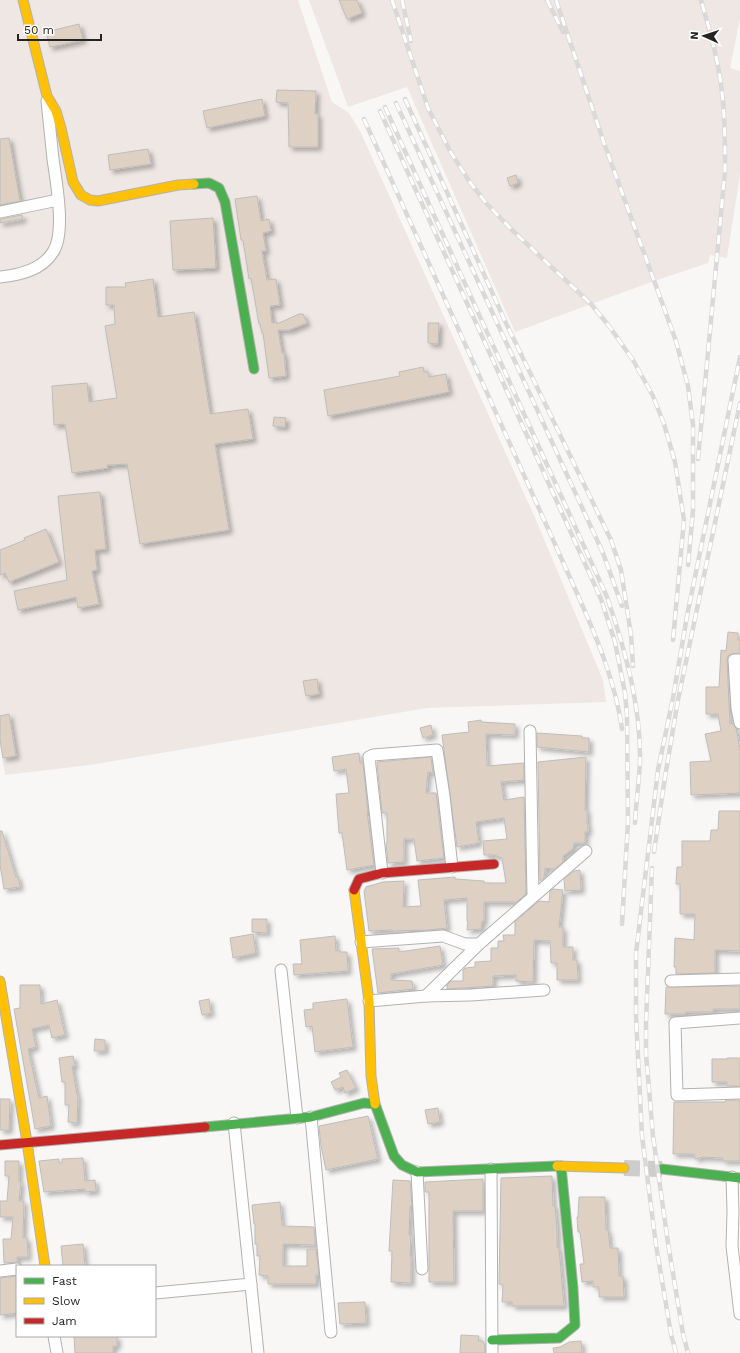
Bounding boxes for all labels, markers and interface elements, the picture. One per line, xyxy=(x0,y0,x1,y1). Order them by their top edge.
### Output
scale bar xyxy=(18,16,101,42)
north arrow xyxy=(684,16,724,56)
text: 50 m xyxy=(24,23,54,37)
text: N xyxy=(688,31,701,40)
legend xyxy=(16,1265,156,1337)
text: Fast xyxy=(52,1274,77,1288)
text: Slow xyxy=(52,1294,80,1308)
text: Jam xyxy=(52,1314,77,1328)

